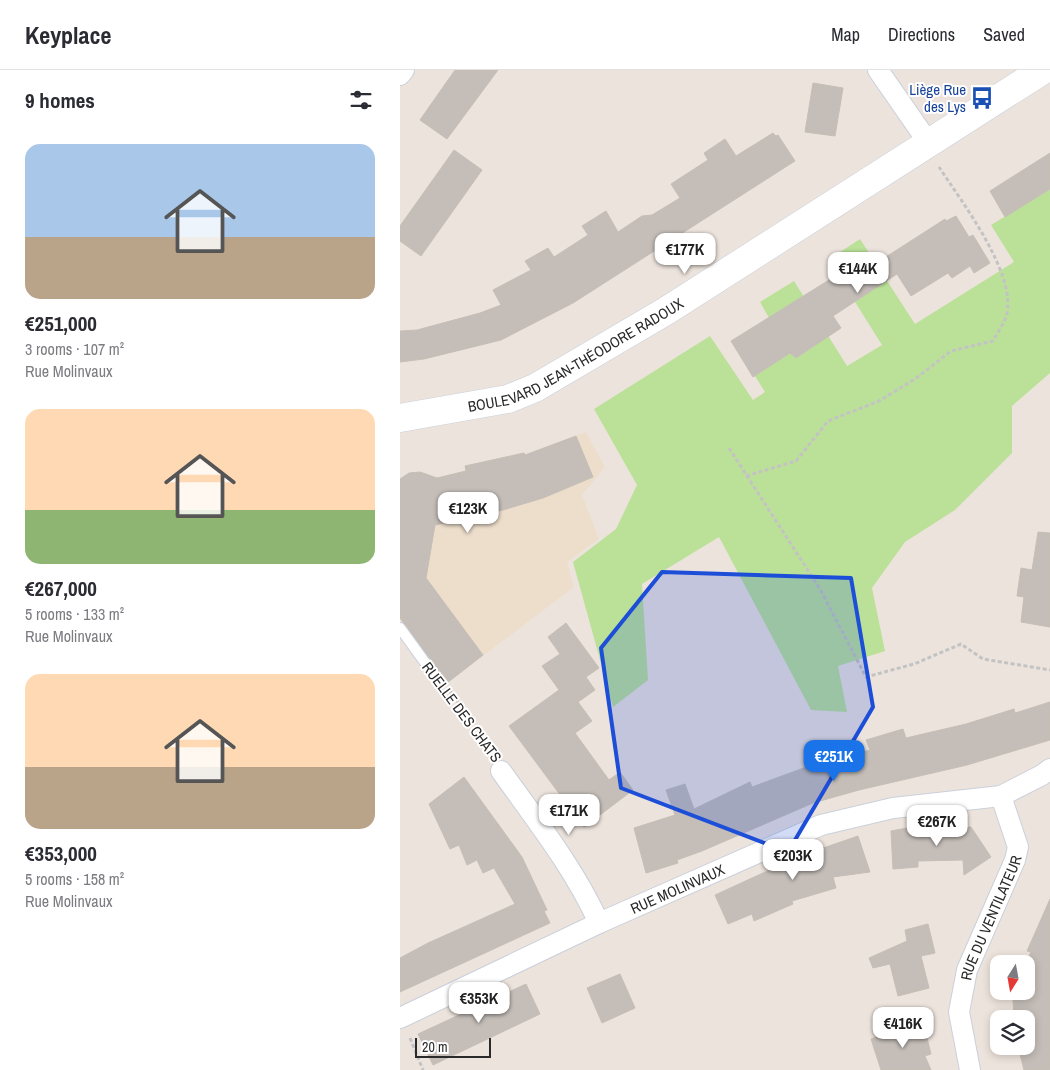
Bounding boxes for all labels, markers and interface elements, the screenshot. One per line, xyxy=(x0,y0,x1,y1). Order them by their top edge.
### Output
text: Keyplace xyxy=(25,19,111,51)
text: Map xyxy=(831,22,860,47)
text: Directions xyxy=(888,22,955,47)
text: Saved xyxy=(983,22,1025,47)
place label: Liège Rue des Lys xyxy=(909,79,966,117)
bus stop icon: Liège Rue des Lys xyxy=(969,85,995,111)
text: 9 homes xyxy=(25,86,95,115)
icon: filters xyxy=(347,86,375,114)
icon: home xyxy=(155,176,245,266)
pin: €177K xyxy=(650,232,720,275)
text: €177K xyxy=(666,238,704,260)
pin: €144K xyxy=(823,252,893,294)
text: €144K xyxy=(839,257,877,279)
street label: BOULEVARD JEAN-THÉODORE RADOUX xyxy=(466,292,688,416)
text: €251,000 xyxy=(25,309,97,338)
text: 3 rooms · 107 m² xyxy=(25,338,124,360)
text: Rue Molinvaux xyxy=(25,360,113,382)
icon: home xyxy=(155,441,245,531)
pin: €123K xyxy=(433,492,503,534)
text: €123K xyxy=(449,497,487,519)
text: €267,000 xyxy=(25,574,97,603)
text: 5 rooms · 133 m² xyxy=(25,603,124,625)
text: Rue Molinvaux xyxy=(25,625,113,647)
street label: RUELLE DES CHATS xyxy=(417,657,507,767)
icon: home xyxy=(155,706,245,796)
pin: €251K xyxy=(799,740,869,782)
text: €251K xyxy=(815,745,853,767)
pin: €171K xyxy=(534,794,604,836)
text: €171K xyxy=(550,799,588,821)
pin: €267K xyxy=(902,804,972,847)
text: €267K xyxy=(918,810,956,832)
pin: €203K xyxy=(758,838,828,881)
text: €353,000 xyxy=(25,839,97,868)
text: €203K xyxy=(774,844,812,866)
street label: RUE DU VENTILATEUR xyxy=(955,853,1026,982)
street label: RUE MOLINVAUX xyxy=(627,858,728,918)
text: 5 rooms · 158 m² xyxy=(25,868,124,890)
text: Rue Molinvaux xyxy=(25,890,113,912)
north arrow xyxy=(990,955,1035,1000)
map controls xyxy=(990,955,1035,1055)
pin: €353K xyxy=(444,982,514,1024)
text: €353K xyxy=(460,987,498,1009)
pin: €416K xyxy=(868,1006,938,1049)
button: layers xyxy=(990,1010,1035,1055)
text: €416K xyxy=(884,1012,922,1034)
scale bar xyxy=(415,1035,491,1058)
text: 20 m xyxy=(422,1038,448,1056)

